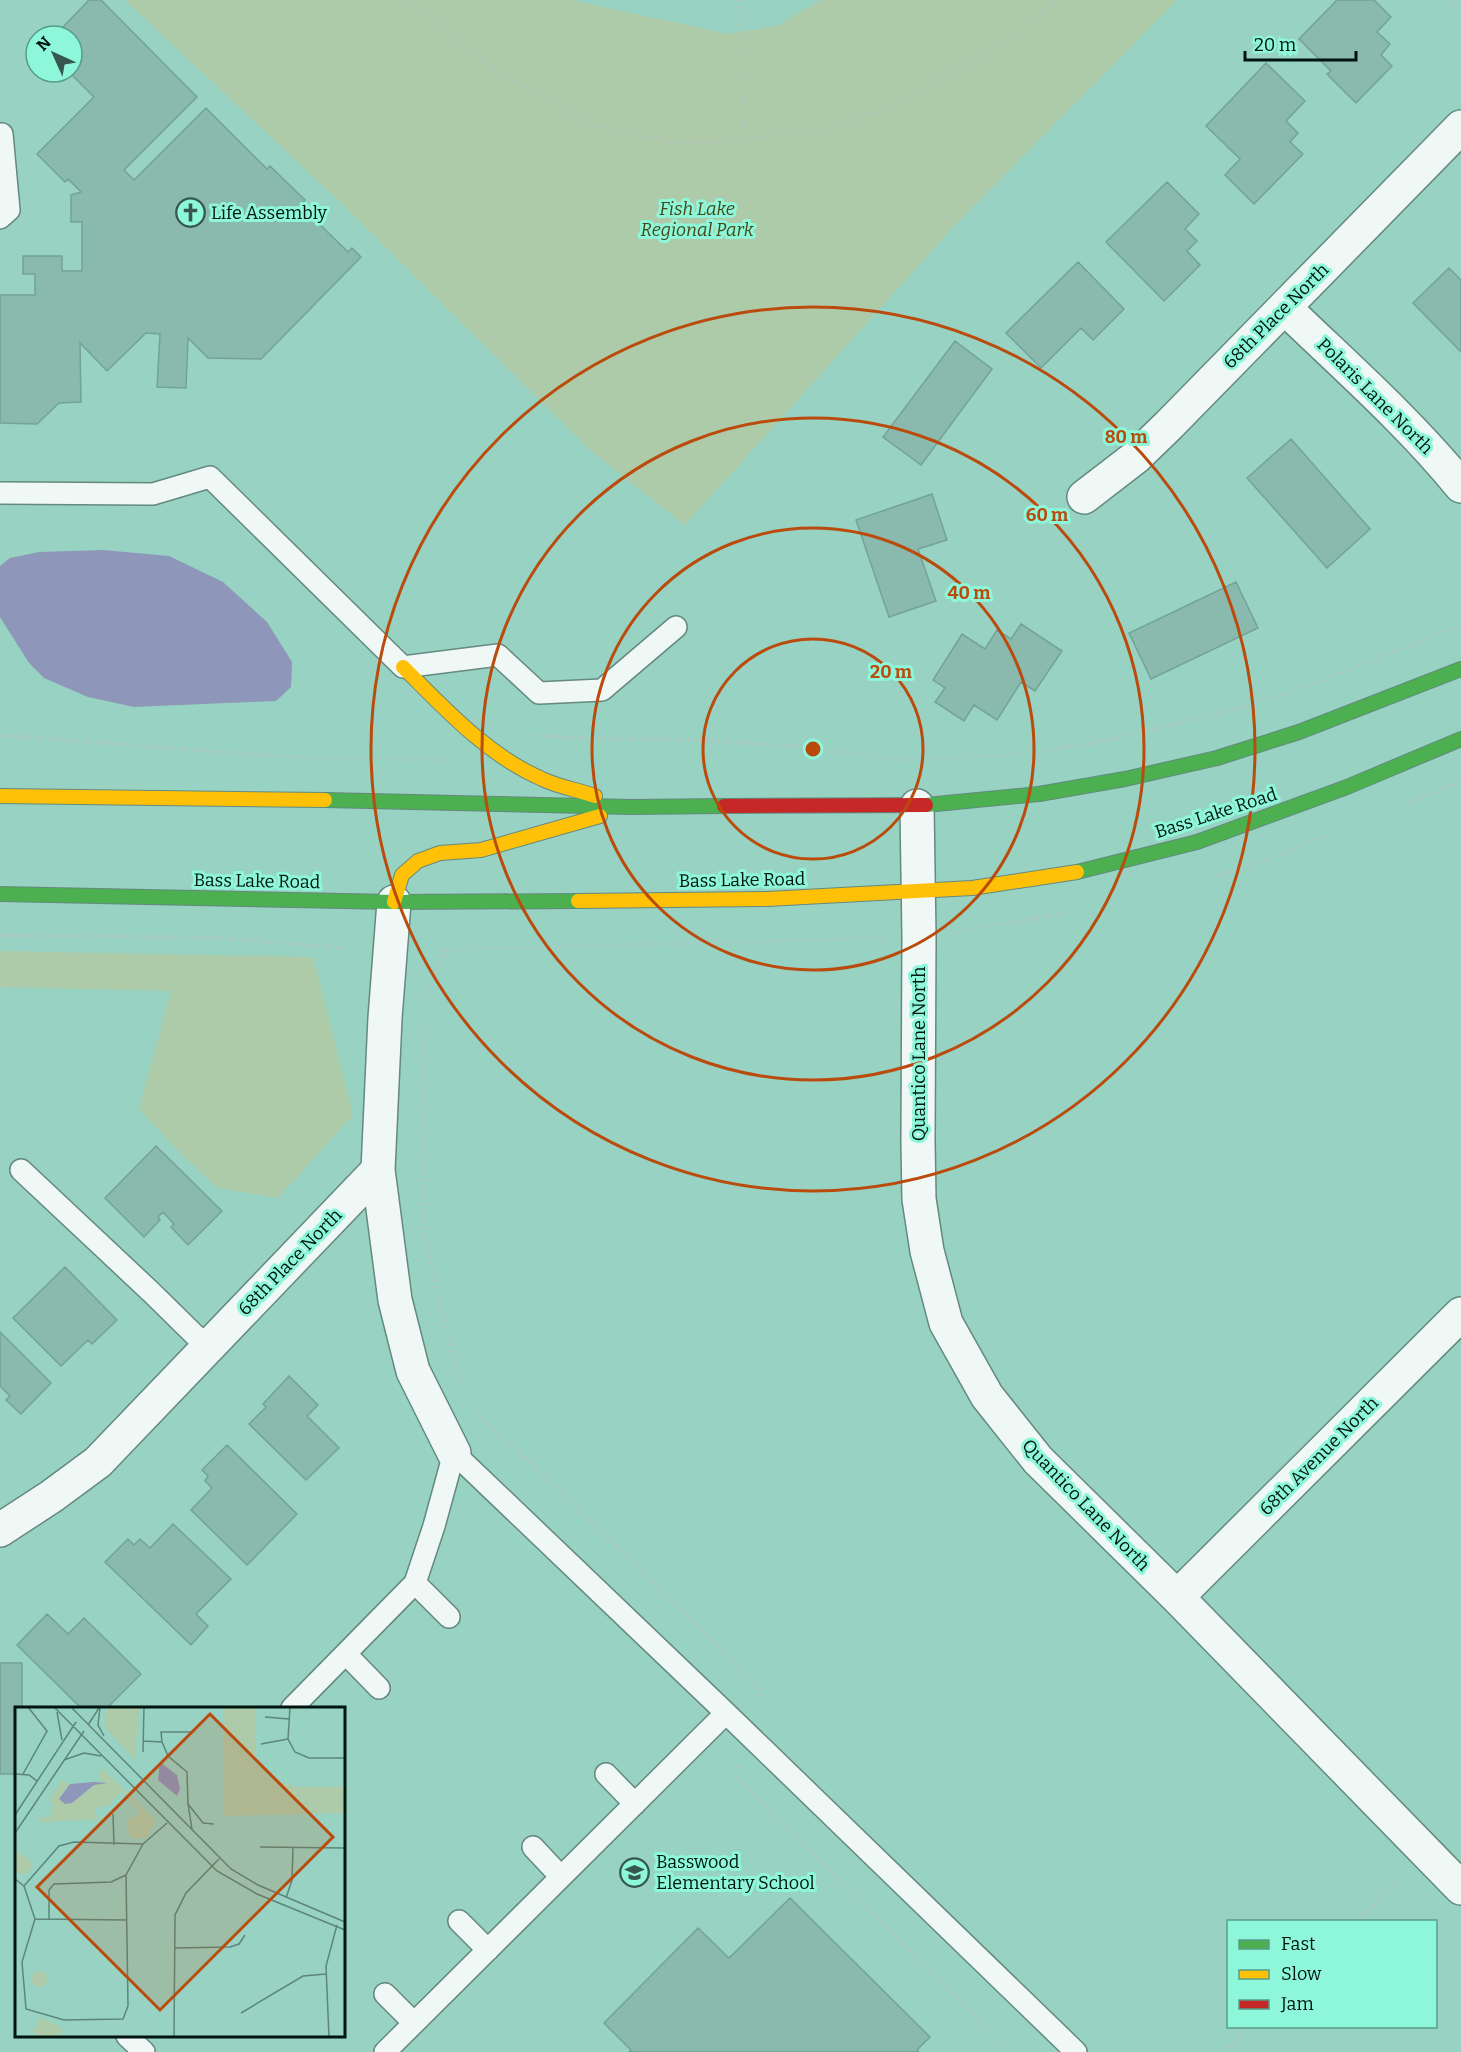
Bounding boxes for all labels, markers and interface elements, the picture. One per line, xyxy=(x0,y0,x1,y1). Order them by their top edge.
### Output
north arrow xyxy=(24,24,84,84)
scale bar xyxy=(1245,24,1356,62)
text: N xyxy=(33,33,55,55)
text: 20 m xyxy=(1254,34,1296,56)
church icon: Life Assembly xyxy=(174,197,206,229)
park label: Fish Lake Regional Park xyxy=(641,198,754,241)
place label: Life Assembly xyxy=(211,202,328,224)
street label: 68th Place North xyxy=(1219,259,1333,373)
street label: Polaris Lane North xyxy=(1312,333,1438,459)
text: 80 m xyxy=(1105,426,1147,448)
text: 60 m xyxy=(1026,504,1068,526)
text: 40 m xyxy=(948,582,990,604)
text: 20 m xyxy=(870,661,912,683)
centre of rings xyxy=(803,739,823,759)
street label: Bass Lake Road xyxy=(1152,783,1280,843)
street label: Bass Lake Road xyxy=(678,868,806,892)
street label: Bass Lake Road xyxy=(193,869,321,893)
street label: Quantico Lane North xyxy=(908,967,930,1141)
street label: 68th Place North xyxy=(234,1204,346,1320)
street label: 68th Avenue North xyxy=(1255,1392,1383,1520)
street label: Quantico Lane North xyxy=(1017,1435,1155,1575)
inset map xyxy=(15,1707,345,2037)
place label: Basswood Elementary School xyxy=(656,1851,815,1894)
school or university icon: Basswood Elementary School xyxy=(619,1856,651,1888)
legend xyxy=(1227,1920,1437,2028)
text: Fast xyxy=(1281,1933,1316,1955)
text: Slow xyxy=(1281,1963,1322,1985)
text: Jam xyxy=(1280,1993,1314,2015)

